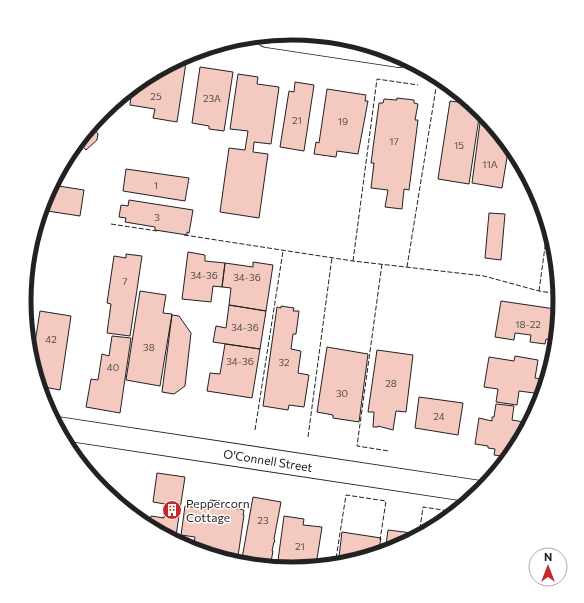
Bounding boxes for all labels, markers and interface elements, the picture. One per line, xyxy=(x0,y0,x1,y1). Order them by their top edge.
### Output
house number: 25 xyxy=(150,90,162,102)
house number: 23A xyxy=(203,92,221,104)
house number: 21 xyxy=(292,114,302,126)
house number: 19 xyxy=(338,115,348,127)
house number: 17 xyxy=(389,135,399,147)
house number: 15 xyxy=(454,139,464,151)
house number: 11A xyxy=(482,158,498,170)
house number: 1 xyxy=(154,179,158,191)
house number: 3 xyxy=(154,211,160,223)
house number: 34-36 xyxy=(190,269,218,281)
house number: 34-36 xyxy=(233,271,261,283)
house number: 7 xyxy=(122,275,128,287)
house number: 18-22 xyxy=(515,318,541,330)
house number: 34-36 xyxy=(231,321,259,333)
house number: 42 xyxy=(45,333,57,345)
house number: 38 xyxy=(143,341,155,353)
house number: 34-36 xyxy=(226,355,254,367)
house number: 32 xyxy=(278,356,290,368)
house number: 40 xyxy=(107,361,119,373)
house number: 28 xyxy=(385,377,397,389)
house number: 30 xyxy=(336,387,348,399)
house number: 24 xyxy=(433,410,445,422)
street label: O'Connell Street xyxy=(222,446,314,474)
place label: Peppercorn Cottage xyxy=(186,496,250,524)
building icon: Peppercorn Cottage xyxy=(161,499,183,521)
house number: 23 xyxy=(257,514,269,526)
house number: 21 xyxy=(295,540,305,552)
north arrow xyxy=(528,547,568,587)
text: N xyxy=(544,550,552,563)

